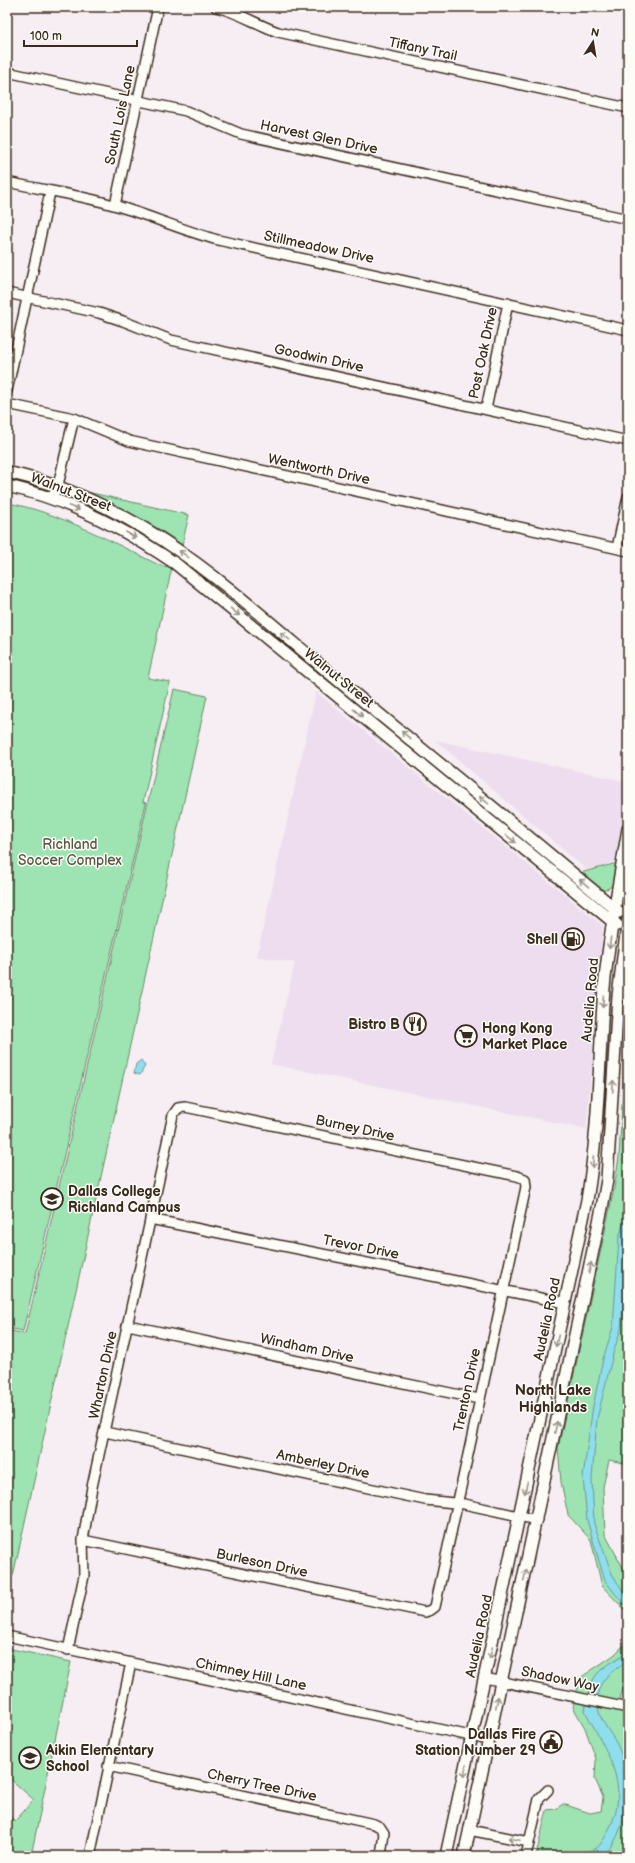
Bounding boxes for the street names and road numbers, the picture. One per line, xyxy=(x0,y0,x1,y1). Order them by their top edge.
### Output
street label: Tiffany Trail xyxy=(387,33,459,65)
street label: South Lois Lane xyxy=(101,64,139,166)
street label: Harvest Glen Drive xyxy=(259,116,379,158)
street label: Stillmeadow Drive xyxy=(262,227,376,267)
street label: Post Oak Drive xyxy=(465,306,501,400)
street label: Goodwin Drive xyxy=(273,340,365,376)
street label: Wentworth Drive xyxy=(267,450,371,488)
street label: Walnut Street xyxy=(28,469,114,515)
street label: Walnut Street xyxy=(301,645,378,712)
street label: Audelia Road xyxy=(578,957,602,1043)
street label: Burney Drive xyxy=(314,1111,396,1145)
street label: Trevor Drive xyxy=(322,1231,400,1263)
street label: Audelia Road xyxy=(530,1276,564,1362)
street label: Wharton Drive xyxy=(85,1329,121,1421)
street label: Windham Drive xyxy=(259,1330,355,1366)
street label: Trenton Drive xyxy=(450,1347,484,1433)
street label: Amberley Drive xyxy=(275,1446,371,1482)
street label: Burleson Drive xyxy=(215,1545,309,1581)
street label: Audelia Road xyxy=(462,1593,496,1679)
street label: Chimney Hill Lane xyxy=(194,1654,308,1694)
street label: Shadow Way xyxy=(520,1662,601,1696)
street label: Cherry Tree Drive xyxy=(206,1765,318,1805)

